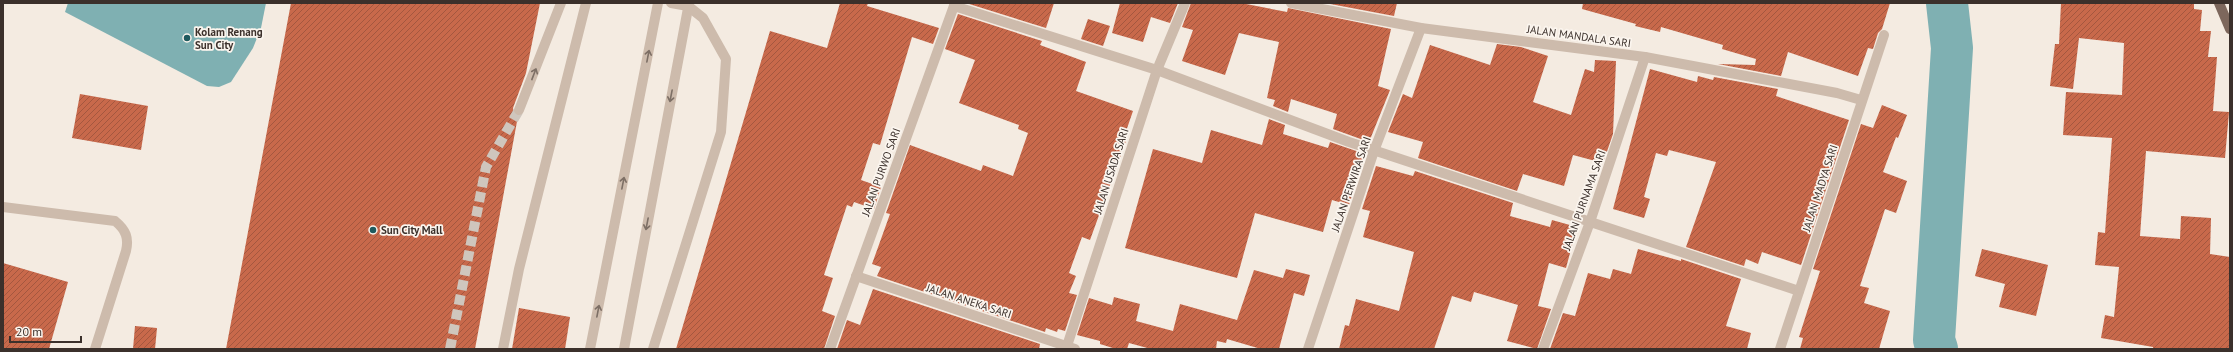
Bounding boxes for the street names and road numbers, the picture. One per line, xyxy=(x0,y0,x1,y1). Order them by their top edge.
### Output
street label: JALAN MANDALA SARI xyxy=(1525,22,1632,50)
street label: JALAN PURWO SARI xyxy=(858,126,903,219)
street label: JALAN USADA SARI xyxy=(1090,126,1131,217)
street label: JALAN PERWIRA SARI xyxy=(1328,135,1374,234)
street label: JALAN MADYA SARI xyxy=(1799,143,1841,234)
street label: JALAN PURNAMA SARI xyxy=(1559,148,1609,253)
street label: JALAN ANEKA SARI xyxy=(924,280,1013,321)

